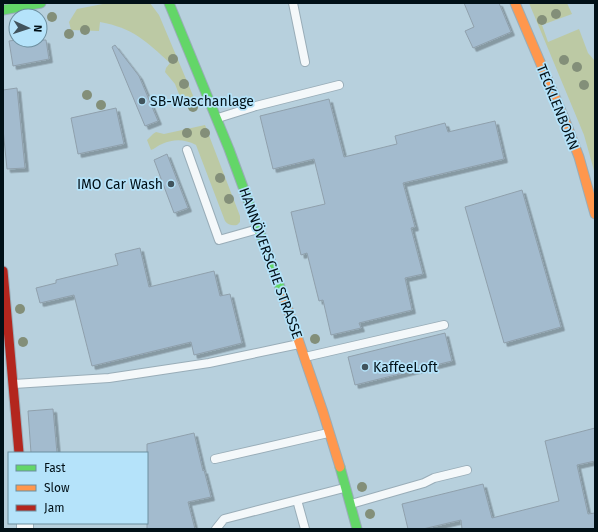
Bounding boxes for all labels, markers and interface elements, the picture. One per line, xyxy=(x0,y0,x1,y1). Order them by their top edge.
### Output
north arrow xyxy=(8,8,48,48)
text: N xyxy=(31,25,44,32)
street label: TECKLENBORN xyxy=(533,62,582,153)
place label: SB-Waschanlage xyxy=(150,93,254,110)
marker: SB-Waschanlage xyxy=(137,96,147,106)
place label: IMO Car Wash xyxy=(77,176,163,193)
marker: IMO Car Wash xyxy=(166,179,176,189)
street label: HANNÖVERSCHE STRASSE xyxy=(235,185,307,341)
place label: KaffeeLoft xyxy=(373,359,439,376)
marker: KaffeeLoft xyxy=(360,362,370,372)
legend xyxy=(8,452,148,524)
text: Fast xyxy=(44,461,66,475)
text: Slow xyxy=(44,481,70,495)
text: Jam xyxy=(44,501,64,515)

